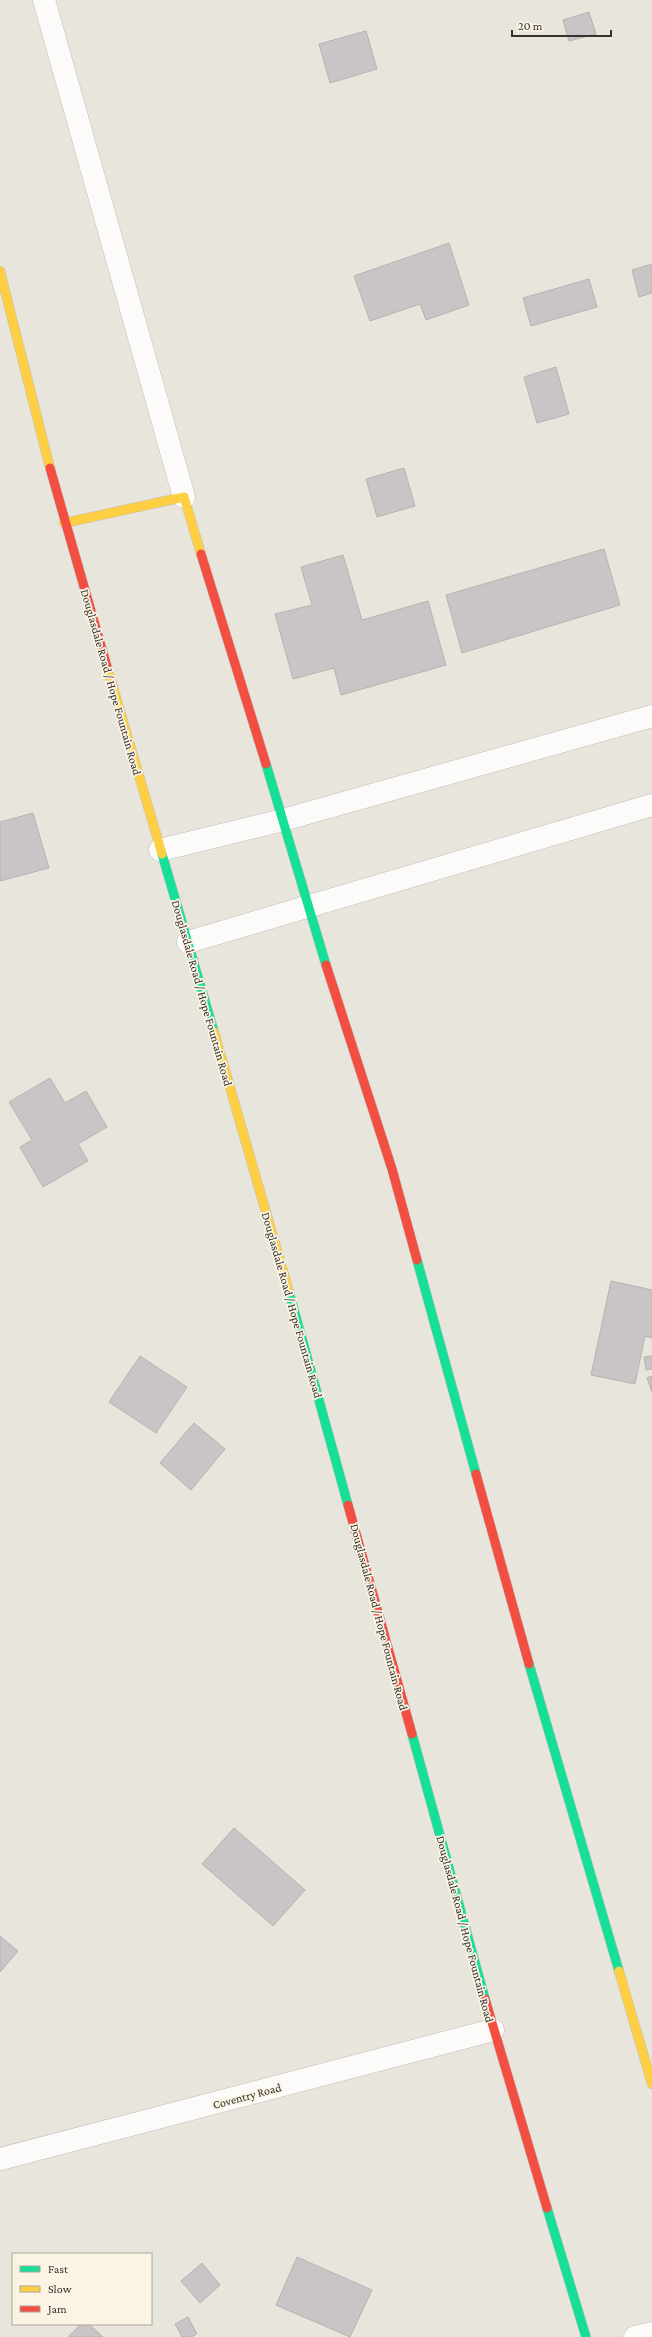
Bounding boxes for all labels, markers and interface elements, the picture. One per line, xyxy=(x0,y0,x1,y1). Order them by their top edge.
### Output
scale bar xyxy=(512,12,611,38)
text: 20 m xyxy=(518,19,543,33)
street label: Douglasdale Road / Hope Fountain Road xyxy=(78,587,144,777)
street label: Douglasdale Road / Hope Fountain Road xyxy=(169,898,235,1088)
street label: Douglasdale Road / Hope Fountain Road xyxy=(259,1210,325,1400)
street label: Douglasdale Road / Hope Fountain Road xyxy=(347,1522,411,1713)
street label: Douglasdale Road / Hope Fountain Road xyxy=(433,1834,497,2025)
street label: Coventry Road xyxy=(211,2080,284,2112)
legend xyxy=(12,2253,152,2325)
text: Fast xyxy=(48,2262,69,2276)
text: Slow xyxy=(48,2282,72,2296)
text: Jam xyxy=(47,2302,67,2316)

